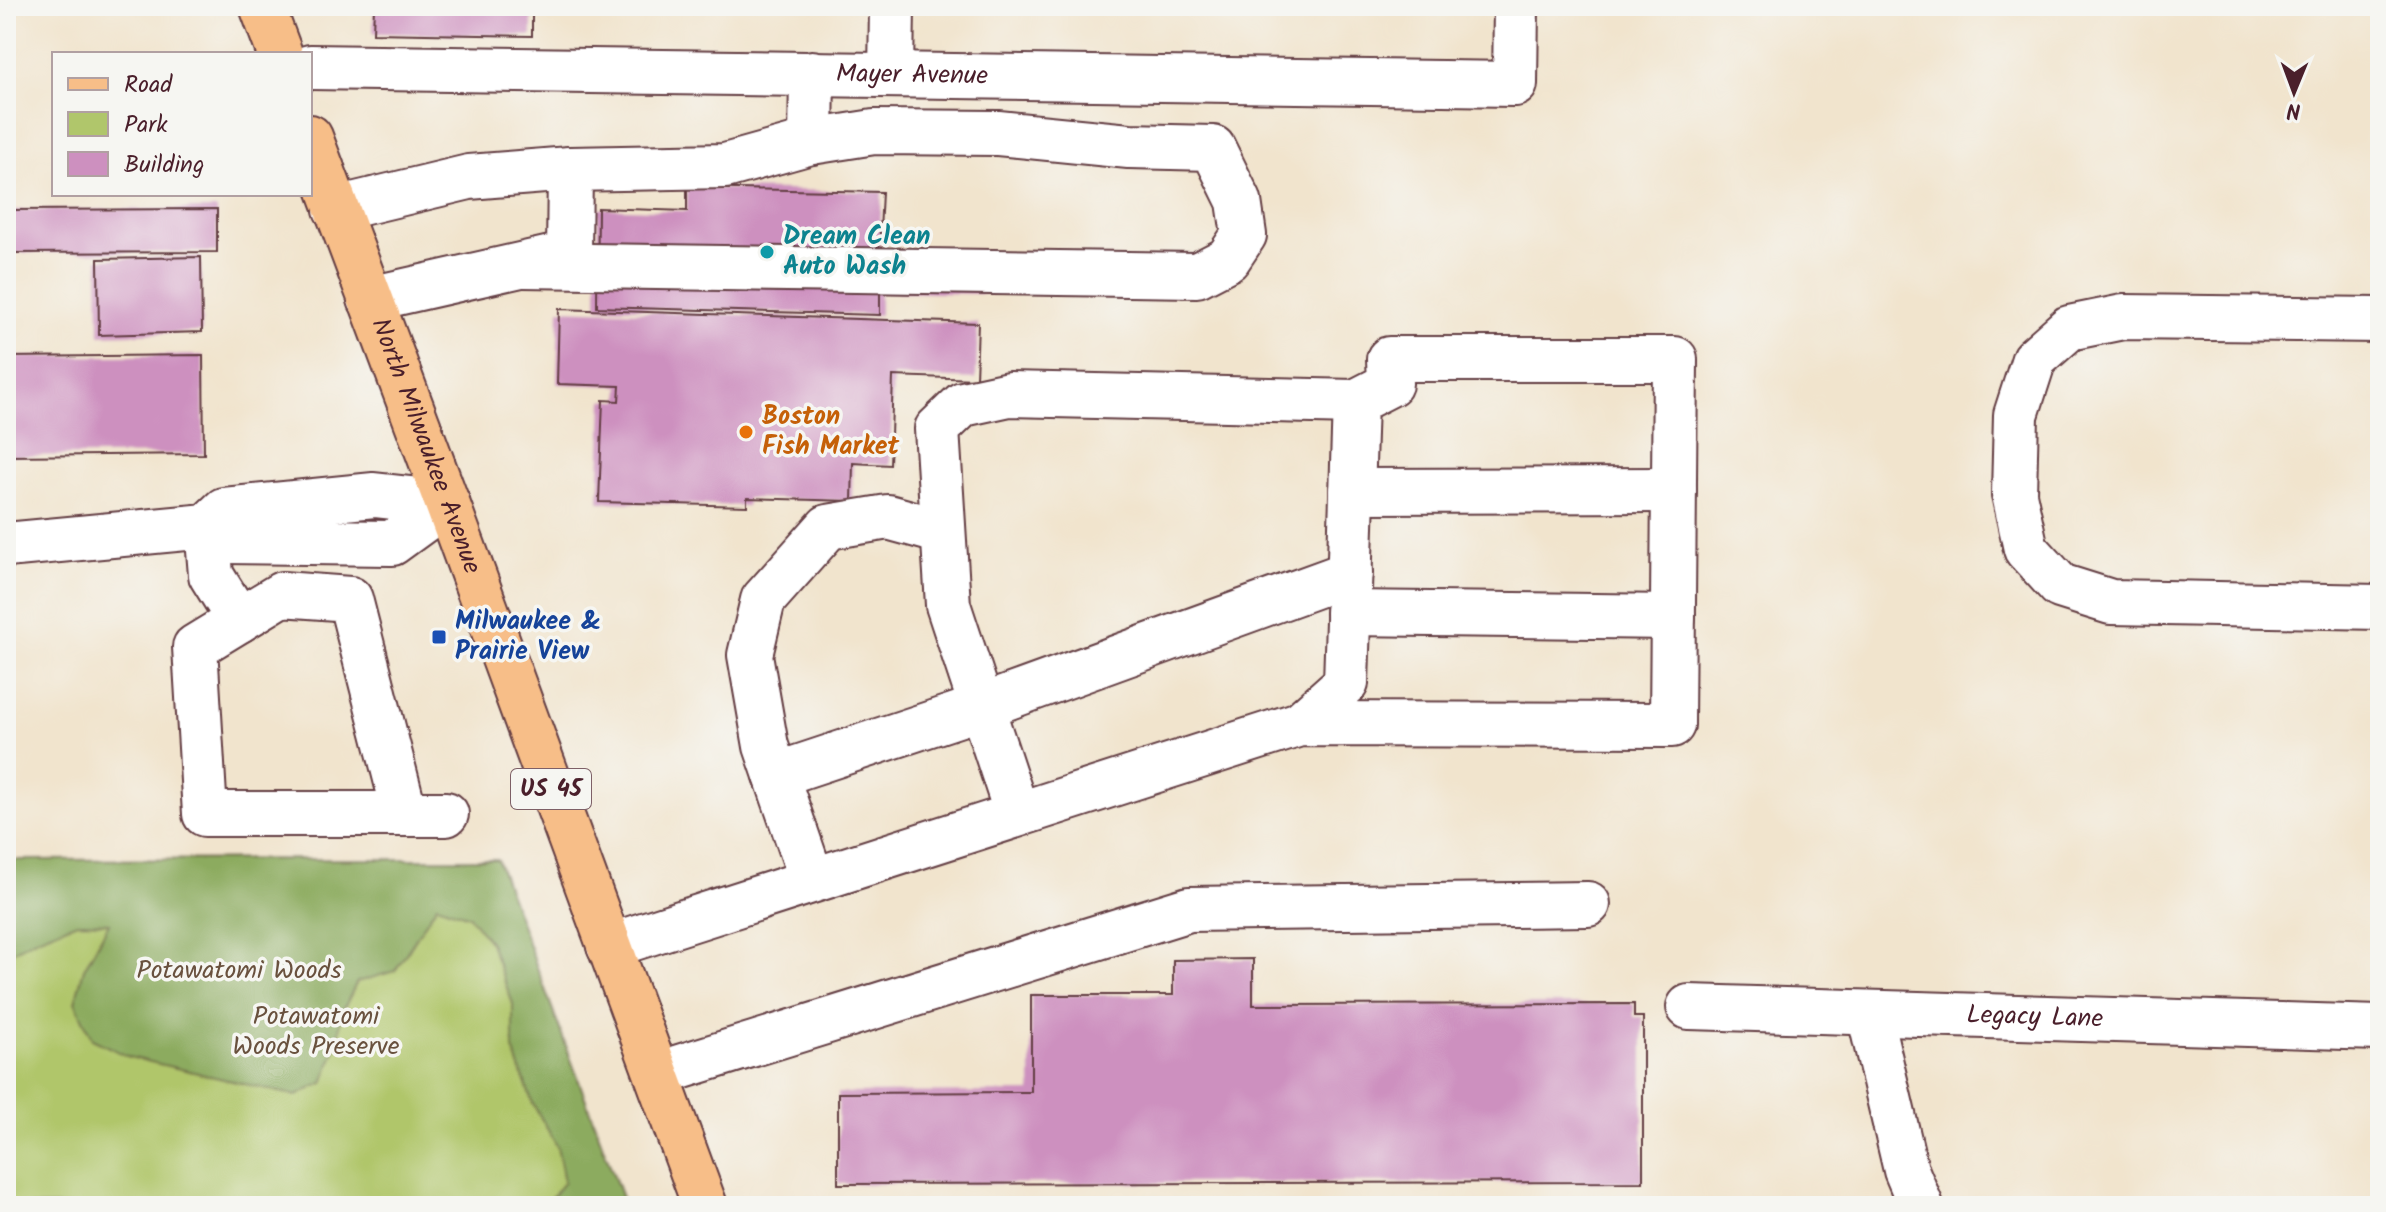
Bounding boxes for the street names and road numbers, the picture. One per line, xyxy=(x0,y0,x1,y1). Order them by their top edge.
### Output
street label: Mayer Avenue xyxy=(836,53,989,98)
street label: North Milwaukee Avenue xyxy=(359,312,492,580)
road number: US 45 xyxy=(511,769,591,809)
street label: Legacy Lane xyxy=(1966,994,2104,1041)

